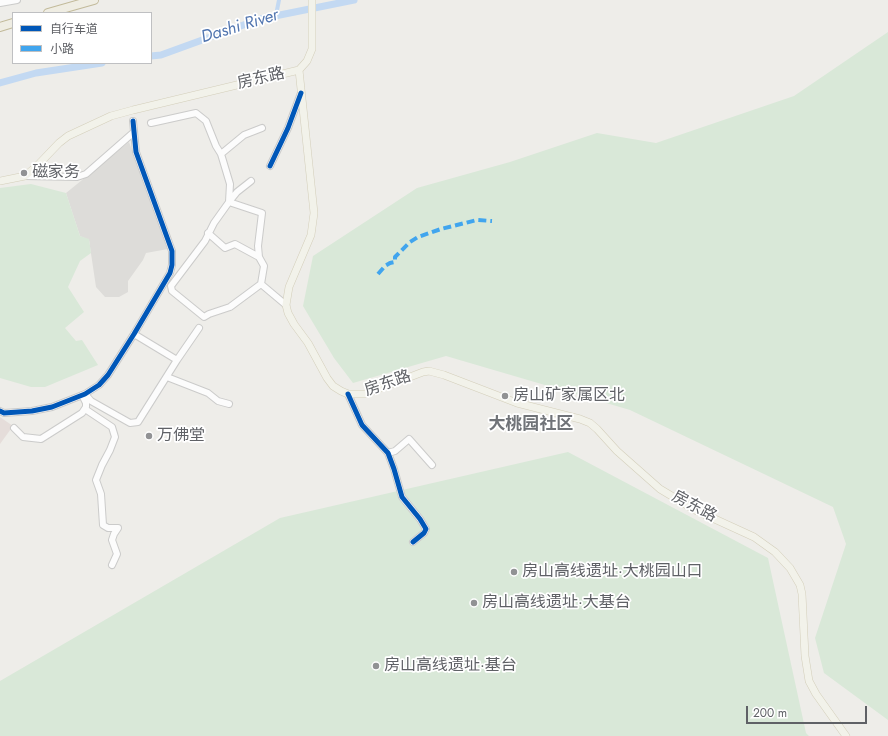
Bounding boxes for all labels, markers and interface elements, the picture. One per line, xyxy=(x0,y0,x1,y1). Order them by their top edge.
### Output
water label: Dashi River xyxy=(199,6,281,48)
legend xyxy=(12,12,152,64)
text: 自行车道 xyxy=(50,20,98,38)
text: 小路 xyxy=(50,40,74,58)
street label: 房东路 xyxy=(235,64,287,94)
place label: 磁家务 xyxy=(32,163,80,183)
marker: 磁家务 xyxy=(19,168,29,178)
street label: 房东路 xyxy=(362,367,414,401)
place label: 房山矿家属区北 xyxy=(513,386,625,406)
marker: 房山矿家属区北 xyxy=(500,391,510,401)
district label: 大桃园社区 xyxy=(489,415,573,435)
place label: 万佛堂 xyxy=(157,426,205,446)
marker: 万佛堂 xyxy=(144,431,154,441)
street label: 房东路 xyxy=(668,487,720,527)
place label: 房山高线遗址·大桃园山口 xyxy=(522,562,703,582)
marker: 房山高线遗址·大桃园山口 xyxy=(509,567,519,577)
place label: 房山高线遗址·大基台 xyxy=(482,593,631,613)
marker: 房山高线遗址·大基台 xyxy=(469,598,479,608)
place label: 房山高线遗址·基台 xyxy=(384,656,517,676)
marker: 房山高线遗址·基台 xyxy=(371,661,381,671)
scale bar xyxy=(748,698,869,724)
text: 200 m xyxy=(753,704,787,722)

